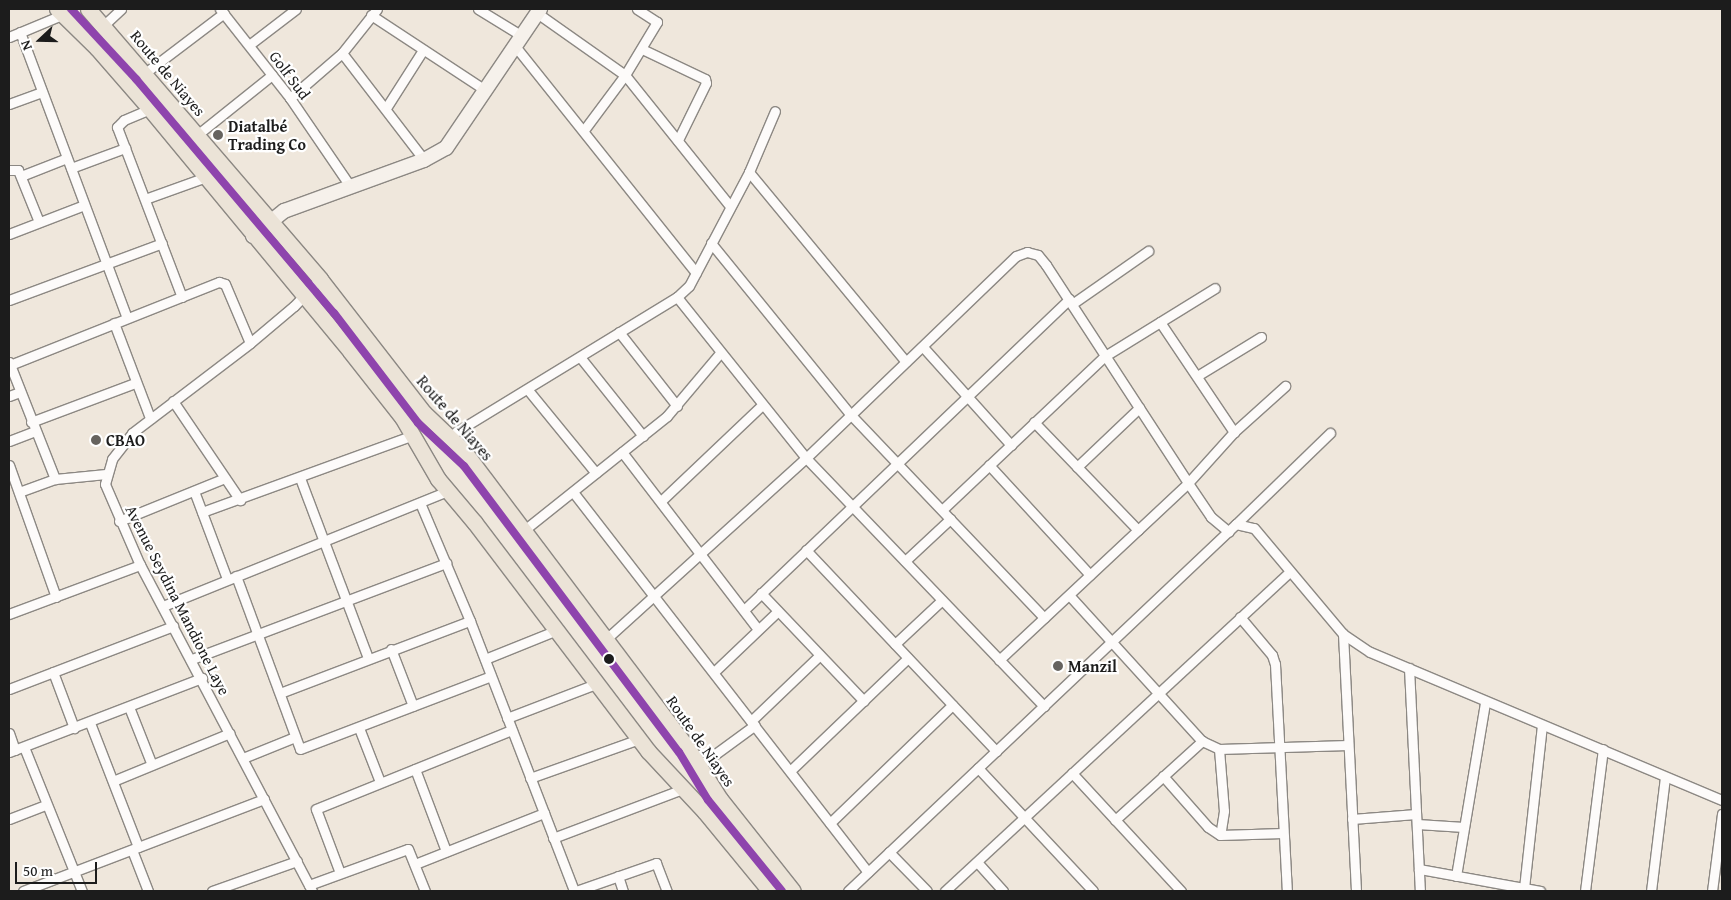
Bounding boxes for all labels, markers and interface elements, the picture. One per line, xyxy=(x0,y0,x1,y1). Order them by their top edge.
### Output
north arrow xyxy=(15,15,65,65)
street label: Route de Niayes xyxy=(126,26,210,120)
text: N xyxy=(15,37,37,53)
street label: Golf Sud xyxy=(266,47,314,103)
place label: Diatalbé Trading Co xyxy=(228,116,306,154)
marker: Diatalbé Trading Co xyxy=(212,129,224,141)
street label: Route de Niayes xyxy=(413,372,497,464)
place label: CBAO xyxy=(106,430,145,450)
marker: CBAO xyxy=(90,434,102,446)
street label: Avenue Seydina Mandione Laye xyxy=(122,502,234,698)
unlabelled marker xyxy=(604,654,614,664)
place label: Manzil xyxy=(1068,656,1117,676)
marker: Manzil xyxy=(1052,660,1064,672)
street label: Route de Niayes xyxy=(663,692,739,790)
scale bar xyxy=(18,852,100,884)
text: 50 m xyxy=(23,860,53,881)

